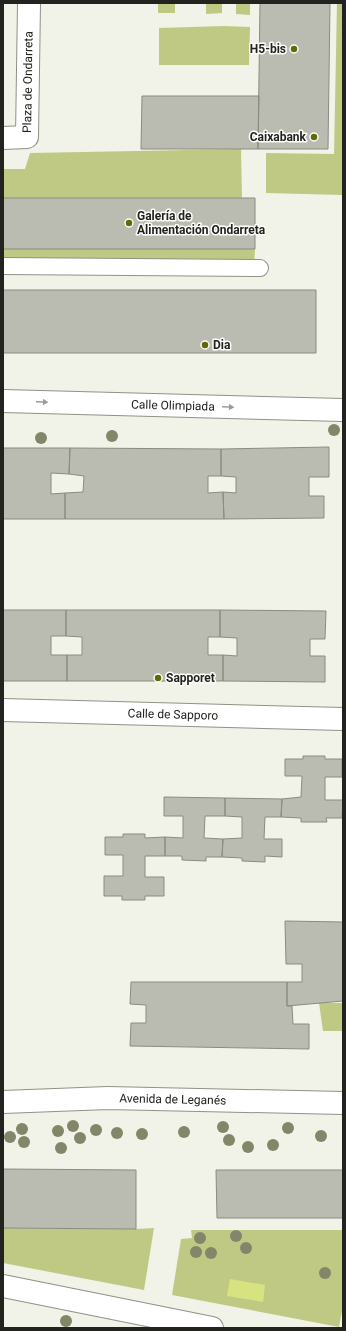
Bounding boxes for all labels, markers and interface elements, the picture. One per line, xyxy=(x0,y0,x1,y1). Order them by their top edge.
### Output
street label: Plaza de Ondarreta xyxy=(20,31,36,133)
place label: H5-bis xyxy=(250,42,286,56)
marker: H5-bis xyxy=(289,44,299,54)
place label: Caixabank xyxy=(250,130,307,144)
marker: Caixabank xyxy=(309,132,319,142)
place label: Galería de Alimentación Ondarreta xyxy=(137,209,266,237)
marker: Galería de Alimentación Ondarreta xyxy=(124,218,134,228)
place label: Dia xyxy=(213,338,231,352)
marker: Dia xyxy=(200,340,210,350)
street label: Calle Olimpiada xyxy=(131,397,215,414)
one-way arrow xyxy=(36,398,48,405)
one-way arrow xyxy=(222,403,234,410)
place label: Sapporet xyxy=(166,671,215,685)
marker: Sapporet xyxy=(153,673,163,683)
street label: Calle de Sapporo xyxy=(128,706,219,723)
street label: Avenida de Leganés xyxy=(119,1091,227,1108)

